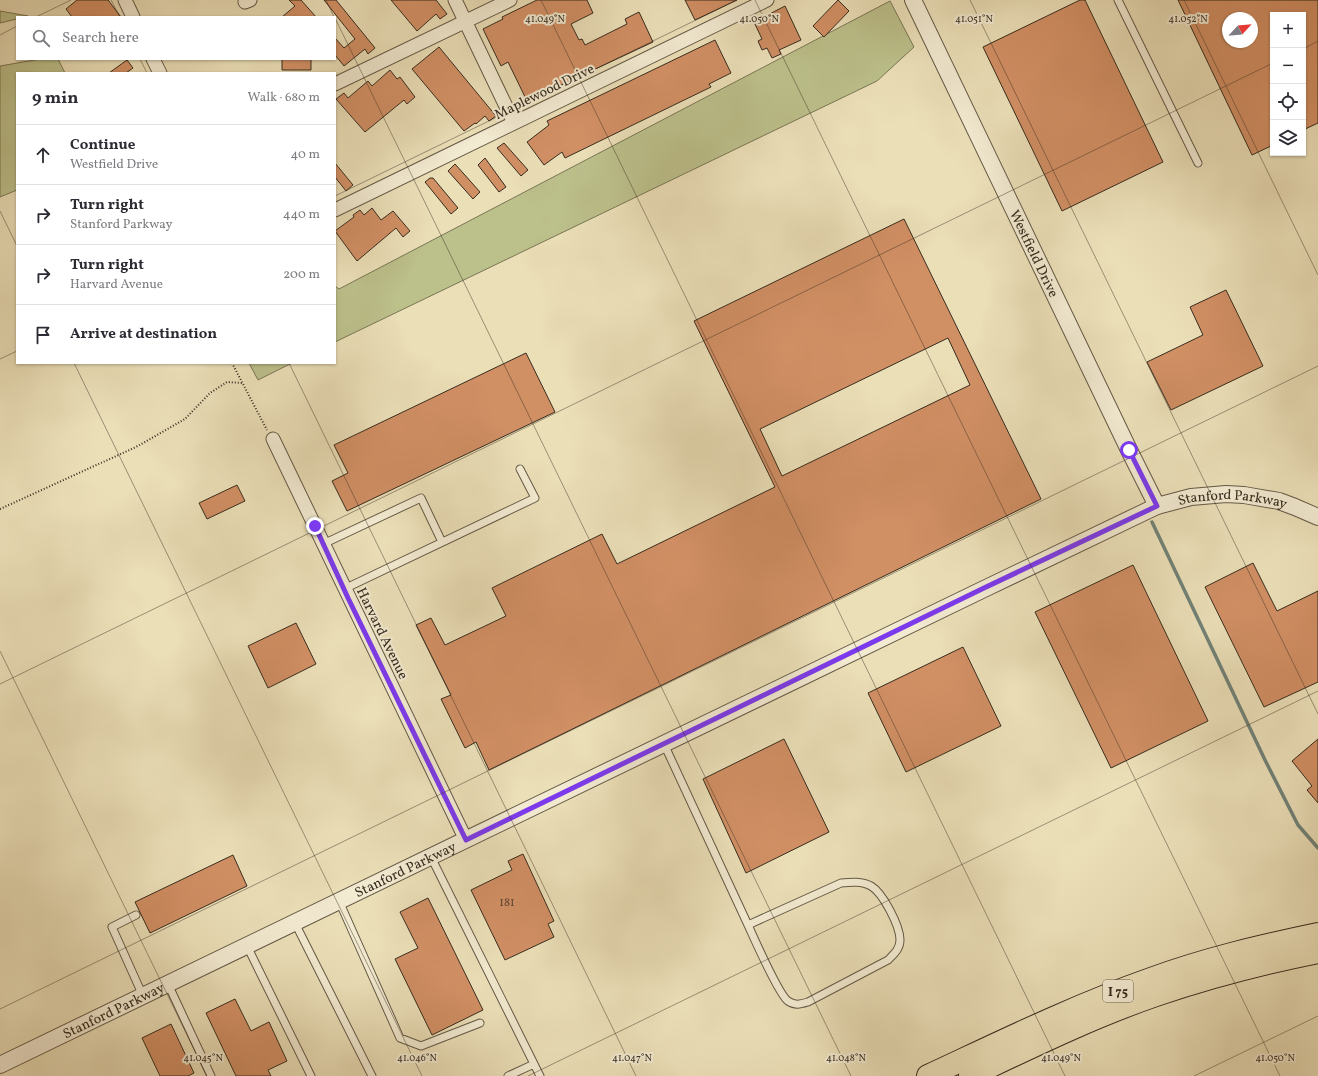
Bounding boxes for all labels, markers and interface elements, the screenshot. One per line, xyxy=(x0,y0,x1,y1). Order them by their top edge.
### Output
text: 41.049°N xyxy=(525,12,565,26)
text: 41.050°N xyxy=(739,12,779,26)
text: 41.051°N xyxy=(955,12,994,26)
text: 41.052°N xyxy=(1168,12,1208,26)
north arrow xyxy=(1222,12,1258,48)
map controls xyxy=(1270,12,1306,156)
button: + xyxy=(1270,12,1306,48)
search box xyxy=(16,16,336,60)
icon: search xyxy=(30,27,52,49)
text: Search here xyxy=(62,28,139,49)
button: − xyxy=(1270,48,1306,84)
street label: Maplewood Drive xyxy=(491,60,598,125)
button: locate xyxy=(1270,84,1306,120)
text: 9 min xyxy=(32,87,78,110)
text: Walk · 680 m xyxy=(248,89,320,107)
button: layers xyxy=(1270,120,1306,156)
text: Continue xyxy=(70,135,135,156)
icon: ahead xyxy=(32,144,54,166)
text: 40 m xyxy=(291,146,320,164)
text: Westfield Drive xyxy=(70,156,158,174)
text: Turn right xyxy=(70,195,144,216)
icon: right xyxy=(32,204,54,226)
text: 440 m xyxy=(283,206,320,224)
street label: Westfield Drive xyxy=(1004,207,1063,301)
text: Stanford Parkway xyxy=(70,216,172,234)
text: Turn right xyxy=(70,255,144,276)
icon: right xyxy=(32,264,54,286)
text: 200 m xyxy=(283,266,320,284)
text: Harvard Avenue xyxy=(70,276,163,294)
icon: arrive xyxy=(32,324,54,346)
text: Arrive at destination xyxy=(70,324,217,345)
route start xyxy=(1120,441,1138,459)
street label: Stanford Parkway xyxy=(1176,486,1290,514)
route end xyxy=(306,517,324,535)
street label: Harvard Avenue xyxy=(351,585,412,683)
street label: Stanford Parkway xyxy=(352,838,460,903)
house number: 181 xyxy=(499,895,515,911)
street label: Stanford Parkway xyxy=(60,979,168,1044)
road number: I 75 xyxy=(1103,980,1133,1002)
text: 41.045°N xyxy=(183,1051,223,1065)
text: 41.046°N xyxy=(397,1051,438,1065)
text: 41.047°N xyxy=(612,1051,653,1065)
text: 41.048°N xyxy=(826,1051,867,1065)
text: 41.049°N xyxy=(1041,1051,1081,1065)
text: 41.050°N xyxy=(1255,1051,1295,1065)

